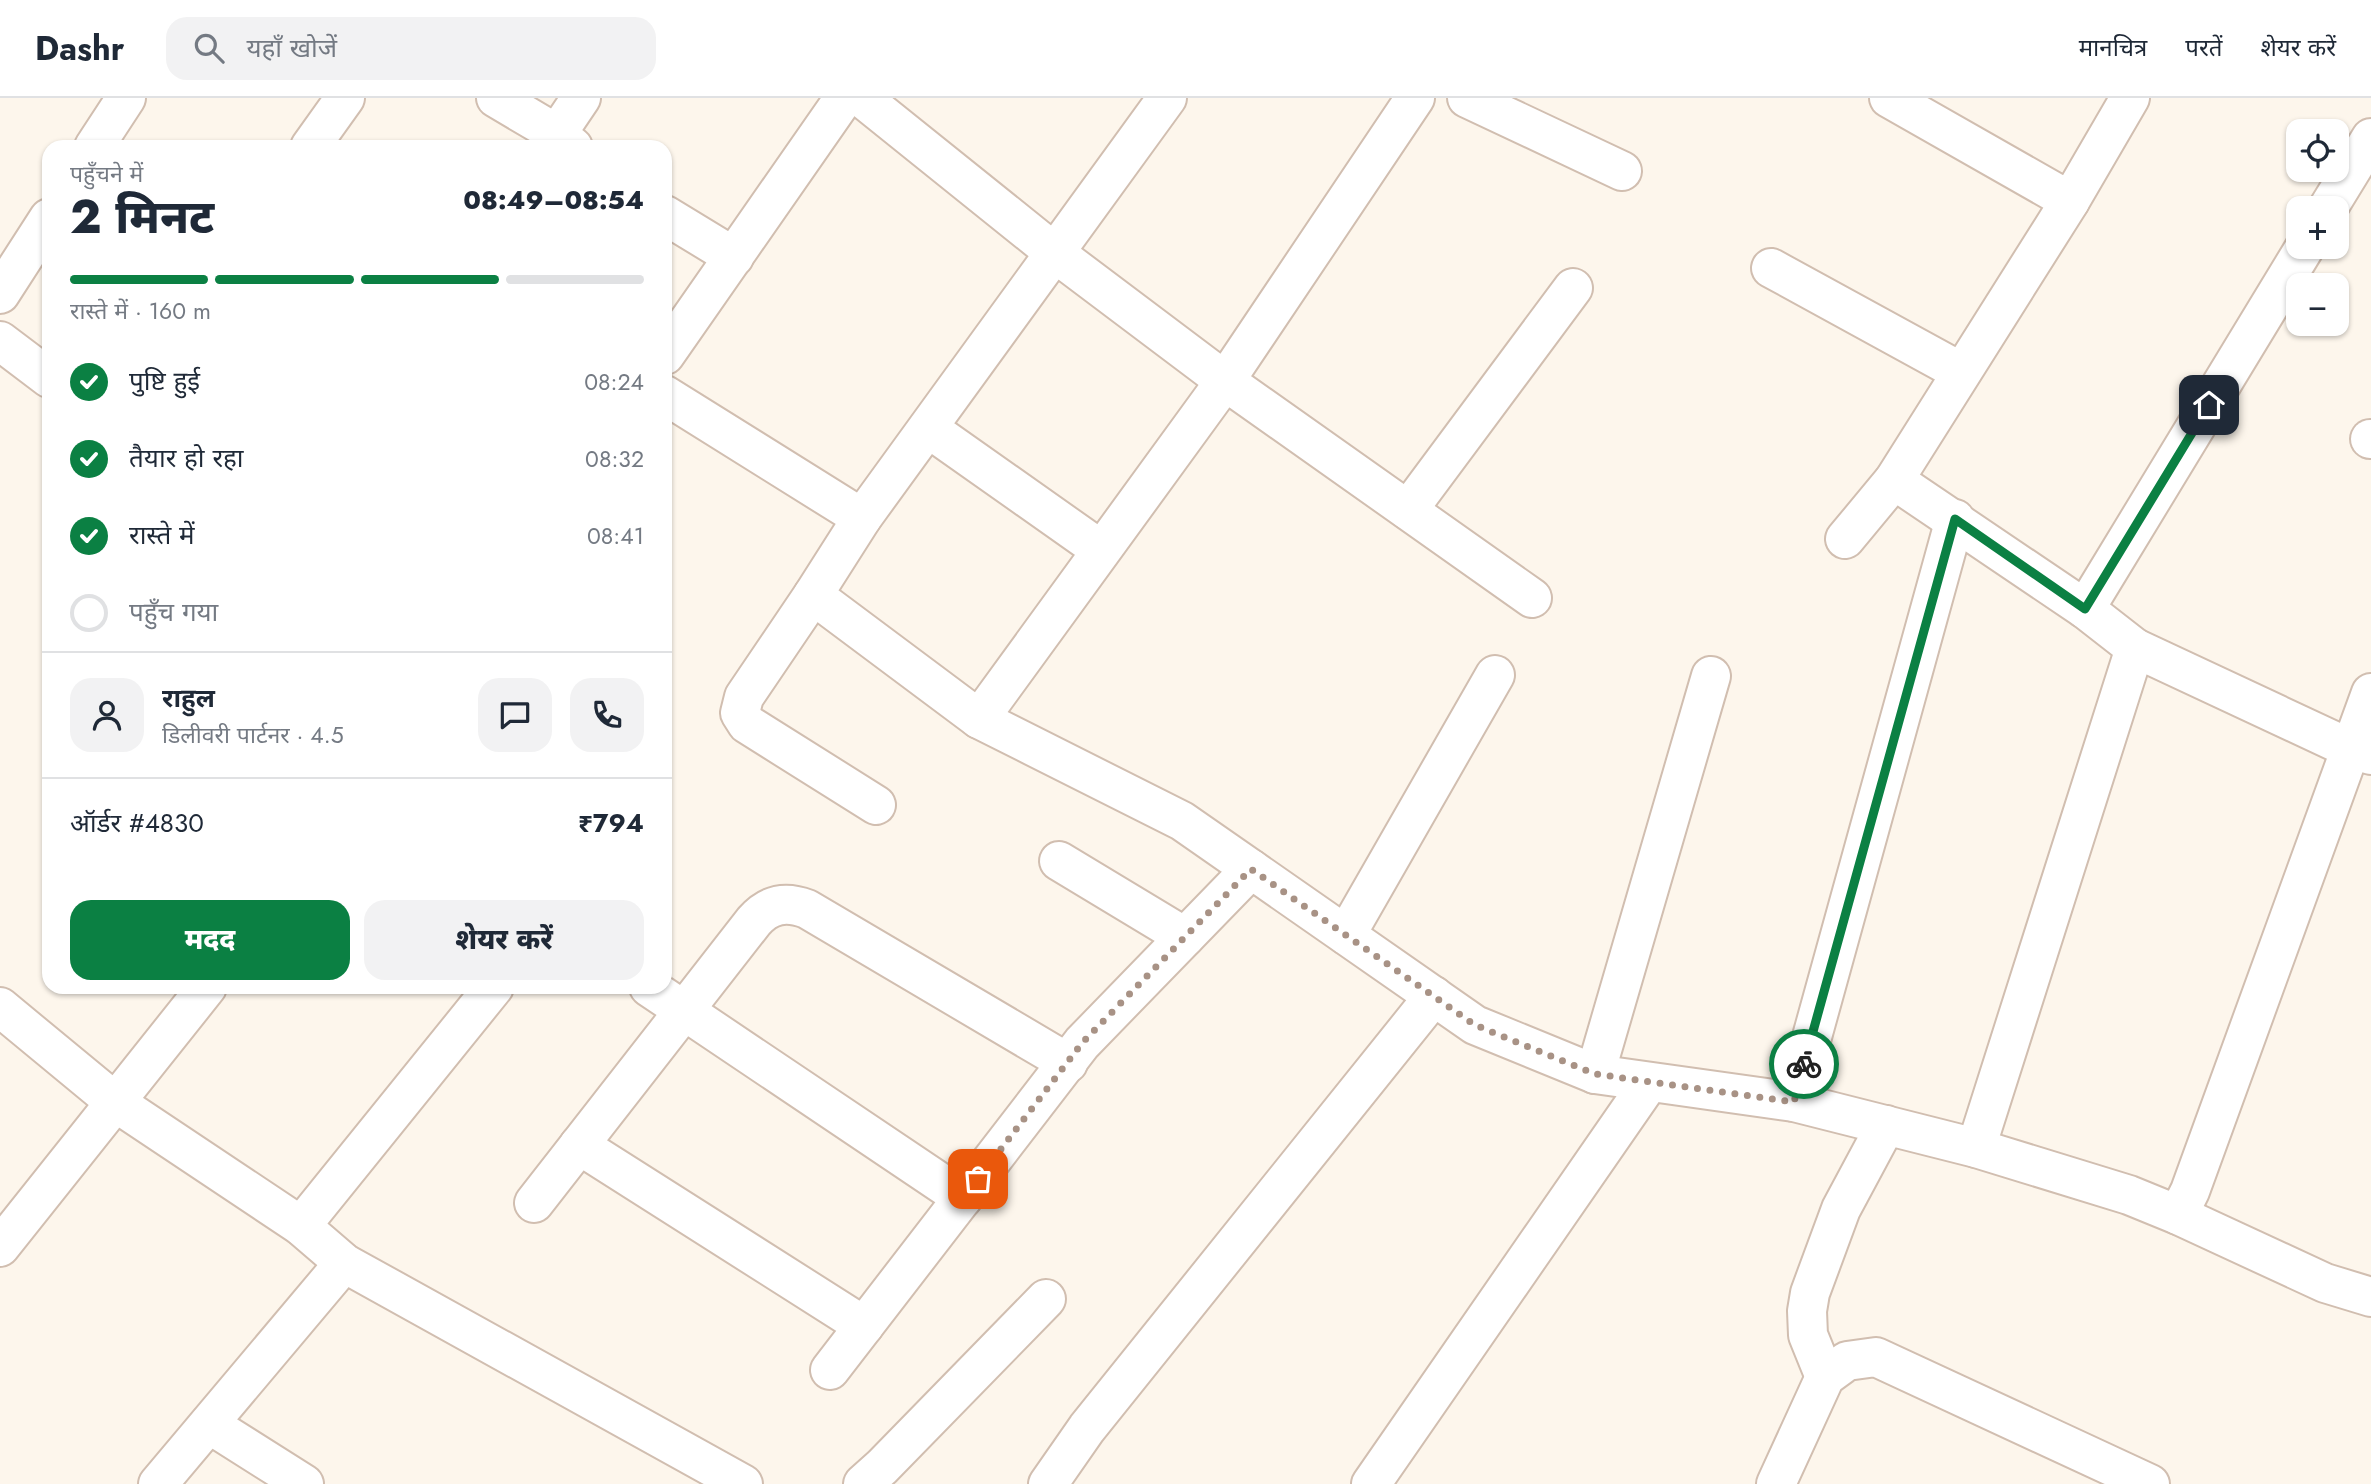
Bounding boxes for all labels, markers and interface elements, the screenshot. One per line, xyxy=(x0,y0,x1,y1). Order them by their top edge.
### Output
search box xyxy=(166,17,656,80)
text: Dashr xyxy=(35,25,124,72)
icon: search xyxy=(190,29,228,67)
text: यहाँ खोजें xyxy=(246,29,337,67)
text: मानचित्र xyxy=(2079,30,2147,65)
text: परतें xyxy=(2185,30,2222,65)
text: शेयर करें xyxy=(2260,30,2336,65)
map controls xyxy=(2286,119,2349,336)
button: locate xyxy=(2286,119,2349,182)
text: पहुँचने में xyxy=(70,157,143,191)
text: 08:49–08:54 xyxy=(463,181,644,219)
text: 2 मिनट xyxy=(70,184,214,250)
button: + xyxy=(2286,196,2349,259)
button: − xyxy=(2286,273,2349,336)
text: रास्ते में · 160 m xyxy=(70,294,211,328)
text: पुष्टि हुई xyxy=(129,362,200,400)
icon: check xyxy=(70,363,108,401)
text: 08:24 xyxy=(584,365,644,399)
pin xyxy=(2179,375,2239,435)
icon: home xyxy=(2190,386,2228,424)
text: तैयार हो रहा xyxy=(129,439,244,477)
icon: check xyxy=(70,440,108,478)
text: 08:32 xyxy=(585,442,644,476)
text: रास्ते में xyxy=(129,516,195,554)
icon: check xyxy=(70,517,108,555)
text: 08:41 xyxy=(587,519,644,553)
text: पहुँच गया xyxy=(129,593,218,631)
button: person xyxy=(70,678,144,752)
button: chat xyxy=(478,678,552,752)
button: phone xyxy=(570,678,644,752)
text: राहुल xyxy=(162,679,215,717)
text: डिलीवरी पार्टनर · 4.5 xyxy=(162,718,344,752)
text: ऑर्डर #4830 xyxy=(70,804,204,842)
text: ₹794 xyxy=(578,804,644,842)
button: मदद xyxy=(70,900,350,980)
button: शेयर करें xyxy=(364,900,644,980)
courier xyxy=(1769,1029,1839,1099)
icon: bike xyxy=(1785,1045,1823,1083)
pin xyxy=(948,1149,1008,1209)
icon: bag xyxy=(959,1160,997,1198)

